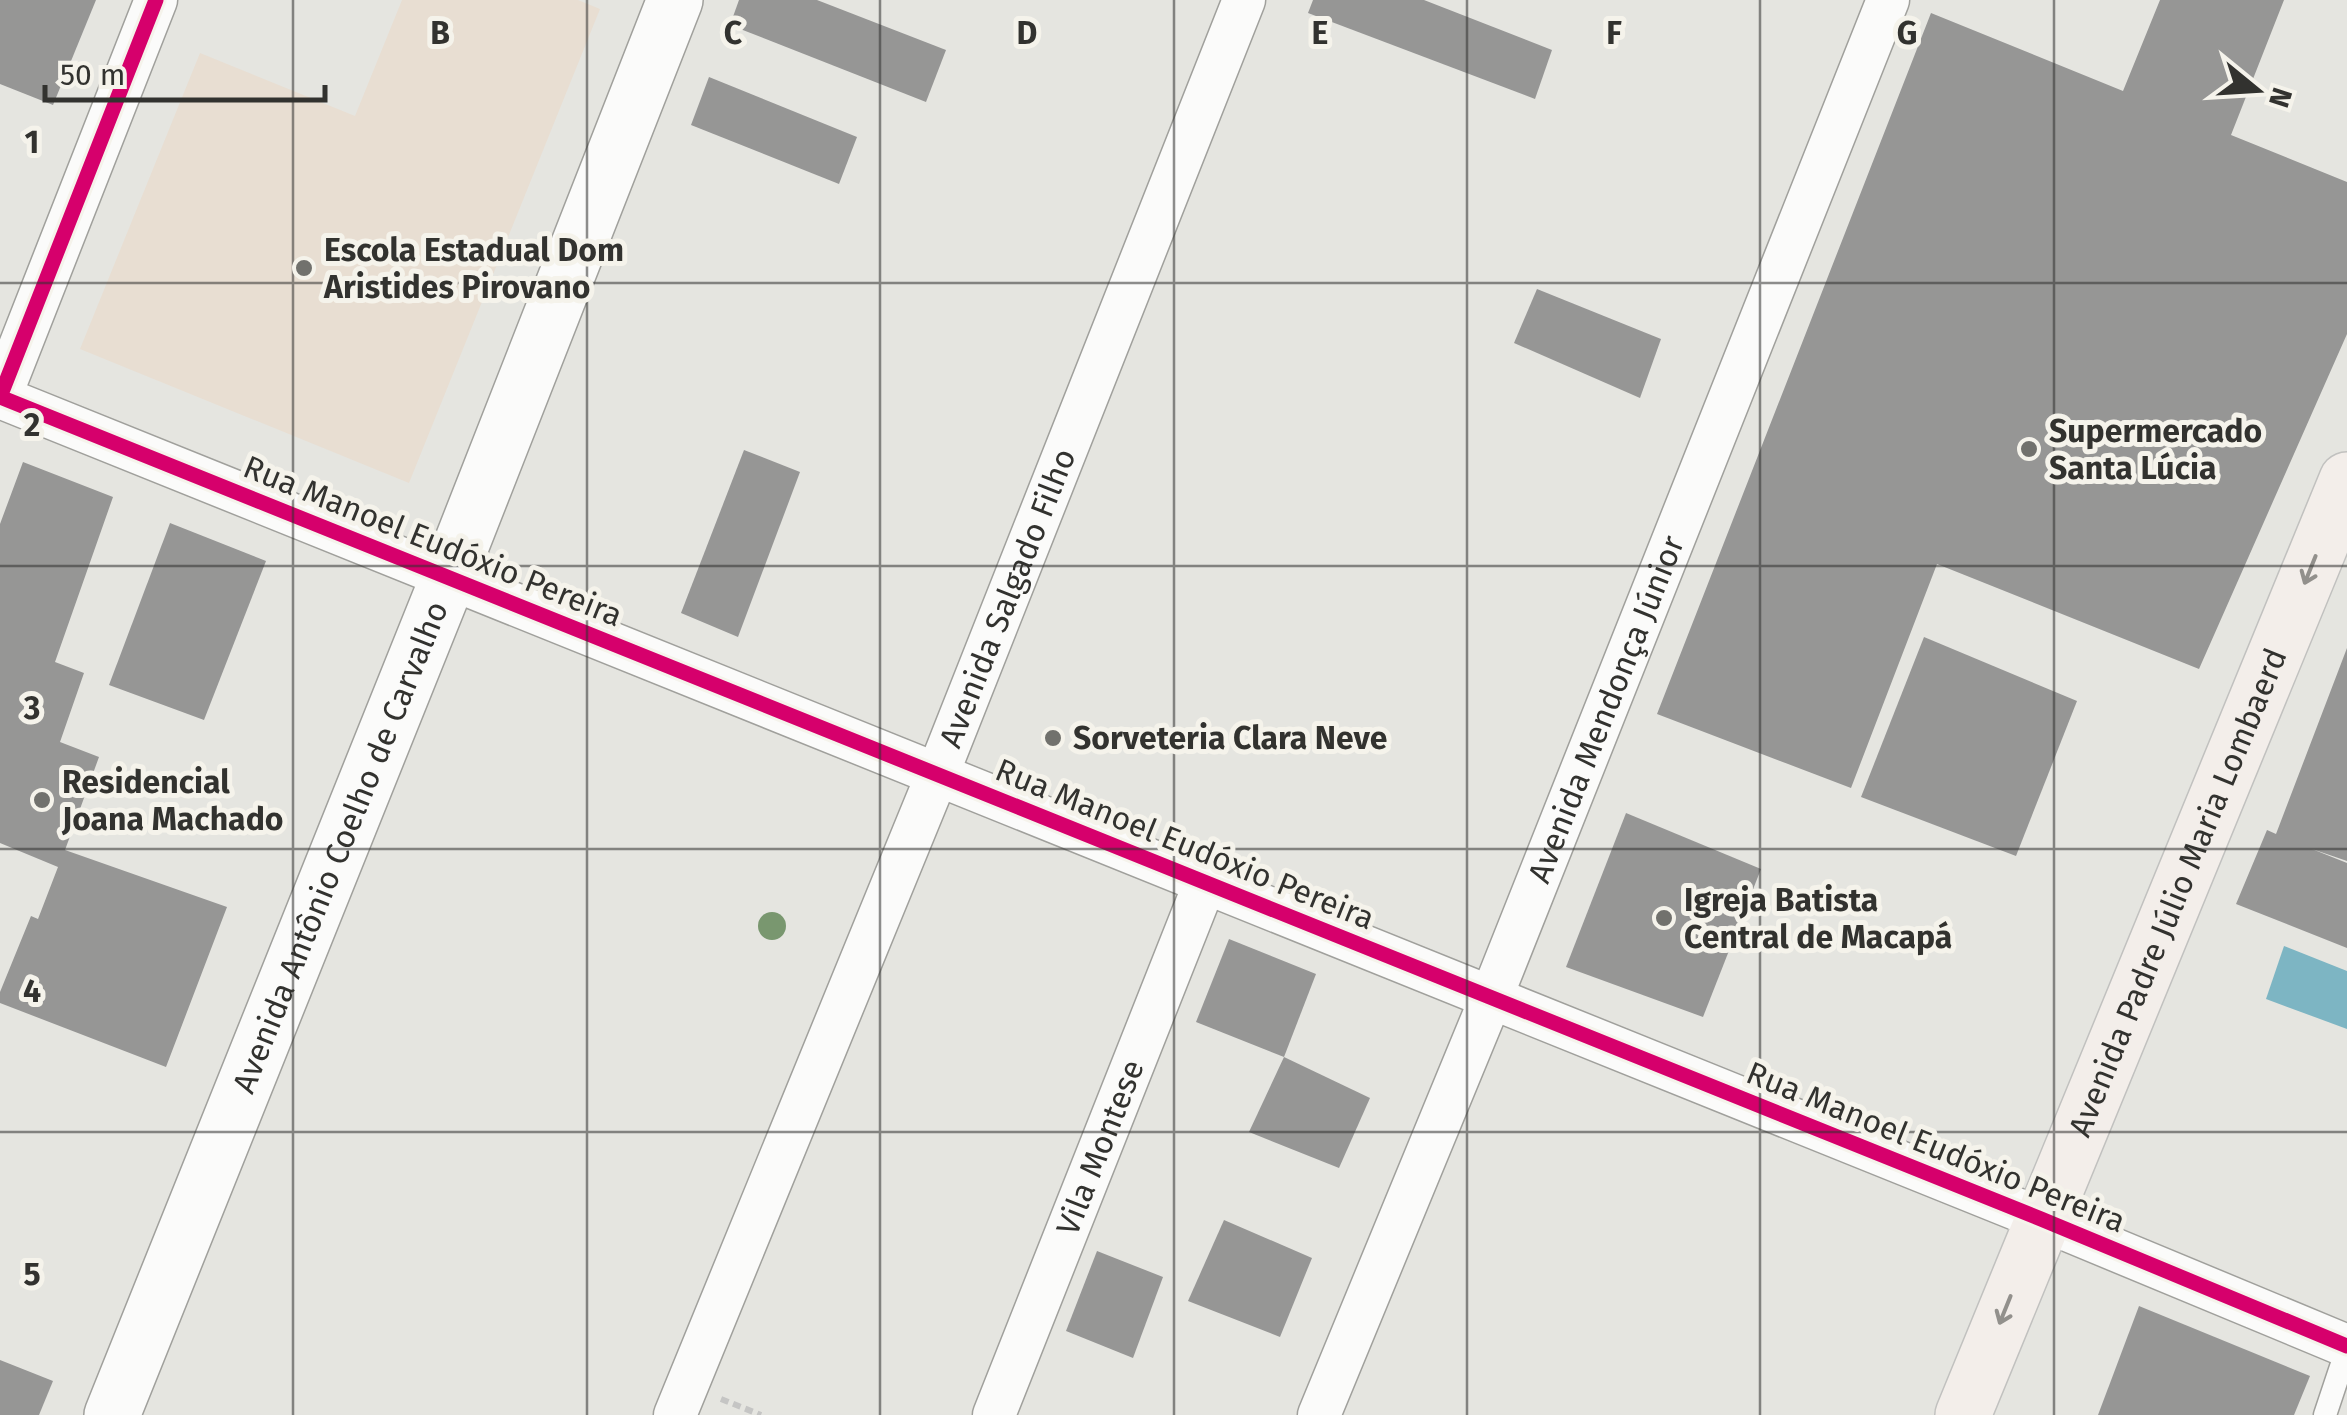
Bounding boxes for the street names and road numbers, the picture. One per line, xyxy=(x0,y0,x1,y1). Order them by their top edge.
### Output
street label: Avenida Salgado Filho xyxy=(931,443,1084,753)
street label: Rua Manoel Eudóxio Pereira xyxy=(238,448,628,634)
street label: Avenida Mendonça Júnior xyxy=(1520,530,1692,888)
street label: Avenida Antônio Coelho de Carvalho xyxy=(224,596,456,1098)
street label: Avenida Padre Júlio Maria Lombaerd xyxy=(2061,643,2295,1142)
street label: Rua Manoel Eudóxio Pereira xyxy=(990,751,1380,937)
street label: Vila Montese xyxy=(1048,1054,1152,1240)
street label: Rua Manoel Eudóxio Pereira xyxy=(1741,1054,2131,1240)

